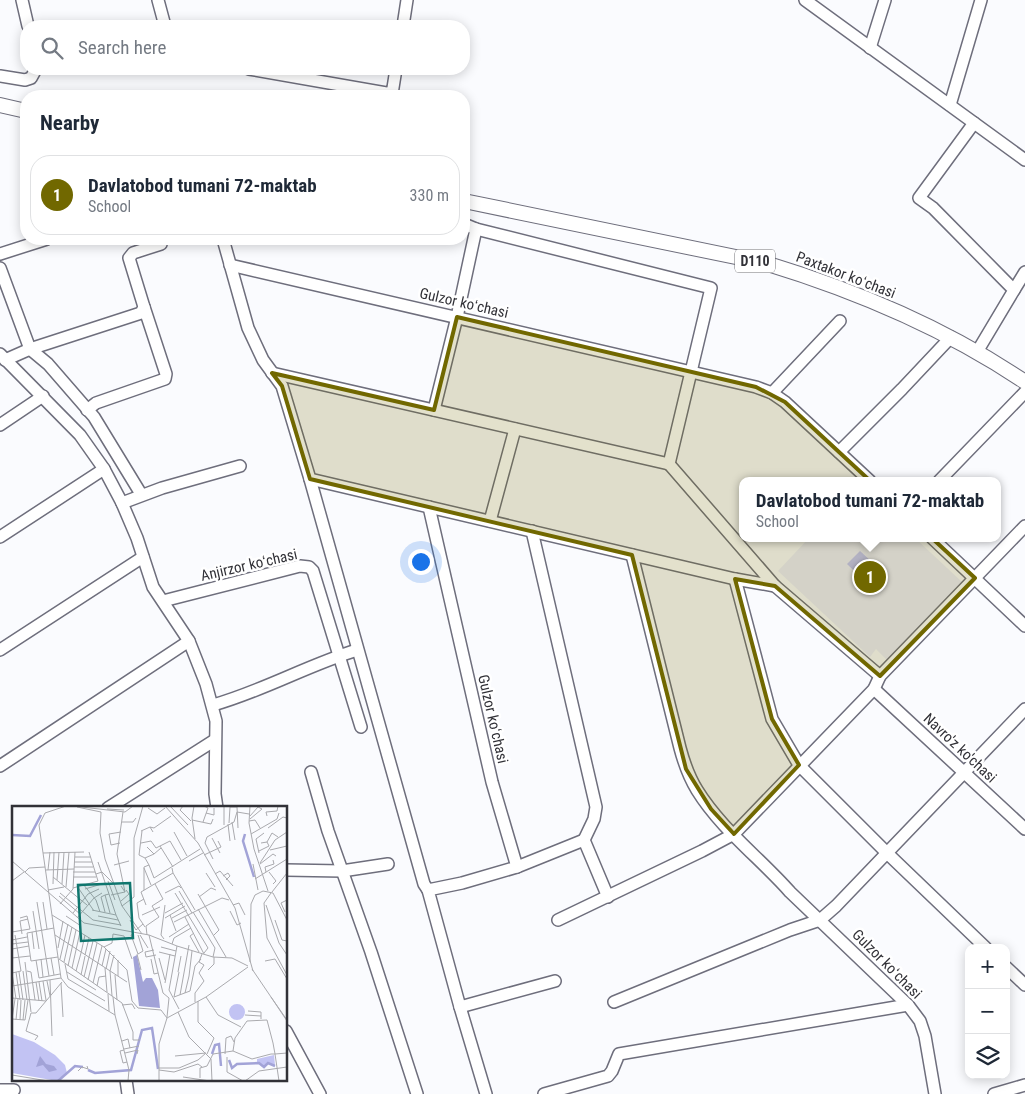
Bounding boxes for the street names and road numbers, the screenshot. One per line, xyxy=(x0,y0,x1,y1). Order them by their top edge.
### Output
street label: Paxtakor koʻchasi xyxy=(794,248,898,302)
road number: D110 xyxy=(735,250,775,272)
street label: Gulzor koʻchasi xyxy=(418,284,510,322)
street label: Anjirzor koʻchasi xyxy=(199,545,299,585)
street label: Gulzor koʻchasi xyxy=(474,673,512,765)
street label: Navro'z ko'chasi xyxy=(920,710,1000,786)
street label: Gulzor koʻchasi xyxy=(849,926,925,1002)

